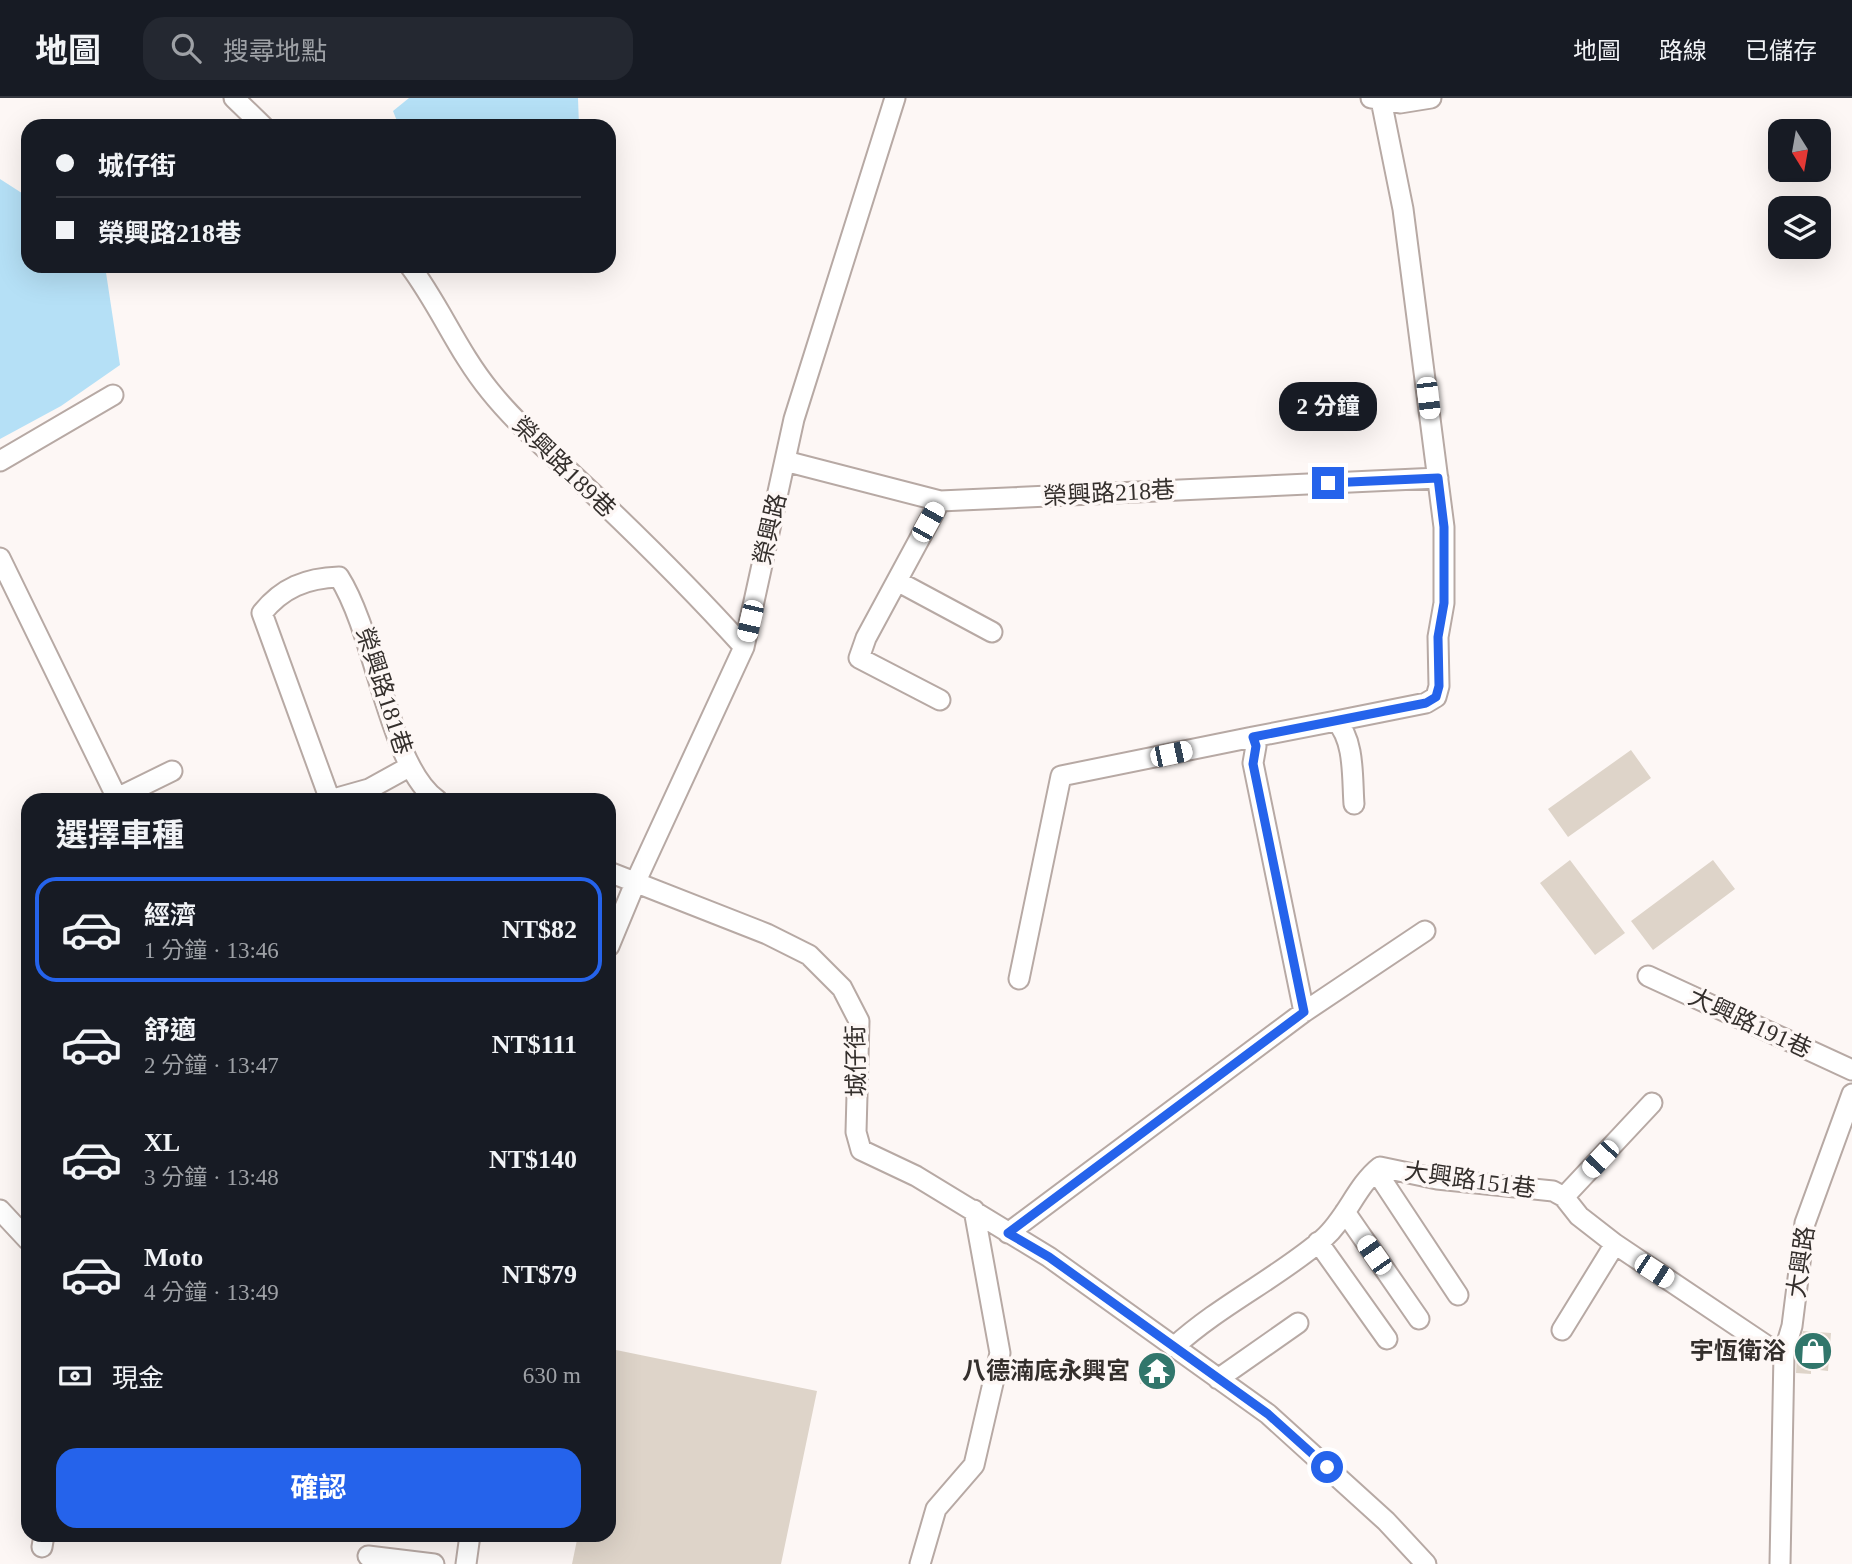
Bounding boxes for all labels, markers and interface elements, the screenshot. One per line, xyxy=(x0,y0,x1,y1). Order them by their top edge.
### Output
search box xyxy=(143,17,633,80)
icon: search xyxy=(167,29,205,67)
text: 地圖 xyxy=(35,33,101,69)
text: 搜尋地點 xyxy=(223,37,327,66)
text: 地圖 xyxy=(1573,38,1621,64)
text: 路線 xyxy=(1659,38,1707,64)
text: 已儲存 xyxy=(1745,38,1817,64)
north arrow xyxy=(1768,119,1830,182)
map controls xyxy=(1768,119,1831,259)
text: 城仔街 xyxy=(98,152,176,181)
button: layers xyxy=(1768,196,1831,259)
text: 榮興路218巷 xyxy=(98,219,241,248)
car xyxy=(1416,376,1441,420)
callout: 2 分鐘 xyxy=(1279,382,1377,430)
text: 2 分鐘 xyxy=(1296,394,1360,419)
street label: 榮興路189巷 xyxy=(507,412,621,522)
route end xyxy=(1312,467,1344,499)
street label: 榮興路218巷 xyxy=(1042,477,1176,509)
street label: 榮興路 xyxy=(749,491,791,567)
car xyxy=(909,499,948,545)
car xyxy=(736,598,765,644)
street label: 榮興路181巷 xyxy=(351,624,417,758)
car xyxy=(1149,739,1194,769)
text: 選擇車種 xyxy=(56,817,184,853)
icon: car xyxy=(60,898,123,961)
text: 經濟 xyxy=(144,901,196,930)
text: NT$82 xyxy=(502,915,577,944)
text: 1 分鐘 · 13:46 xyxy=(144,938,279,963)
street label: 大興路191巷 xyxy=(1685,983,1815,1063)
icon: car xyxy=(60,1013,123,1076)
text: 舒適 xyxy=(144,1016,196,1045)
street label: 城仔街 xyxy=(842,1025,870,1097)
text: NT$111 xyxy=(492,1030,577,1059)
text: 2 分鐘 · 13:47 xyxy=(144,1053,279,1078)
icon: car xyxy=(60,1128,123,1191)
text: XL xyxy=(144,1128,180,1157)
car xyxy=(1578,1136,1623,1182)
text: NT$140 xyxy=(489,1145,577,1174)
street label: 大興路151巷 xyxy=(1403,1158,1537,1202)
text: 3 分鐘 · 13:48 xyxy=(144,1165,279,1190)
street label: 大興路 xyxy=(1783,1225,1819,1299)
car xyxy=(1354,1232,1395,1278)
icon: car xyxy=(60,1243,123,1306)
text: Moto xyxy=(144,1243,203,1272)
car xyxy=(1631,1251,1678,1291)
text: NT$79 xyxy=(502,1260,577,1289)
text: 4 分鐘 · 13:49 xyxy=(144,1280,279,1305)
shop icon: 宇恆衛浴 xyxy=(1792,1330,1834,1372)
place label: 宇恆衛浴 xyxy=(1690,1338,1786,1364)
temple icon: 八德湳底永興宮 xyxy=(1136,1350,1178,1392)
icon: cash xyxy=(56,1357,94,1395)
place label: 八德湳底永興宮 xyxy=(962,1358,1130,1384)
text: 630 m xyxy=(523,1363,581,1388)
text: 現金 xyxy=(112,1364,164,1393)
button: 確認 xyxy=(56,1448,581,1528)
route start xyxy=(1311,1451,1343,1483)

